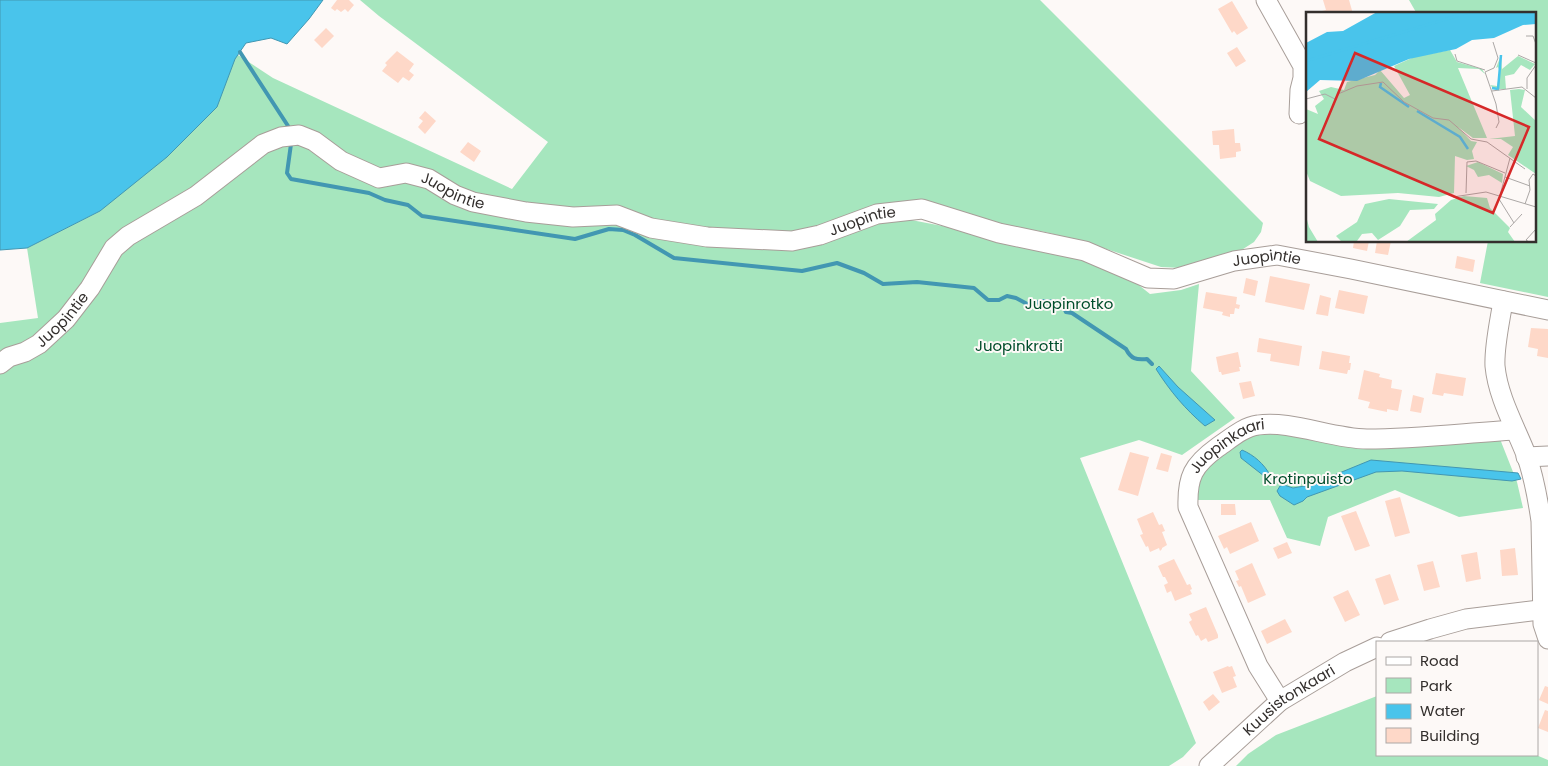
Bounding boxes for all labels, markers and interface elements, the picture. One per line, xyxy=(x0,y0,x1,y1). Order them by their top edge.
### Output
inset map xyxy=(1306,12,1536,242)
street label: Juopintie xyxy=(419,166,486,214)
street label: Juopintie xyxy=(826,201,897,241)
street label: Juopintie xyxy=(1231,243,1303,271)
street label: Juopintie xyxy=(31,287,93,352)
park label: Juopinrotko xyxy=(1025,293,1113,314)
park label: Juopinkrotti xyxy=(975,335,1063,356)
street label: Juopinkaari xyxy=(1184,413,1265,477)
park label: Krotinpuisto xyxy=(1263,468,1353,489)
legend xyxy=(1376,641,1538,756)
text: Road xyxy=(1420,650,1459,671)
street label: Kuusistonkaari xyxy=(1238,659,1339,740)
text: Park xyxy=(1420,675,1452,696)
text: Water xyxy=(1420,700,1466,721)
text: Building xyxy=(1420,725,1480,746)

